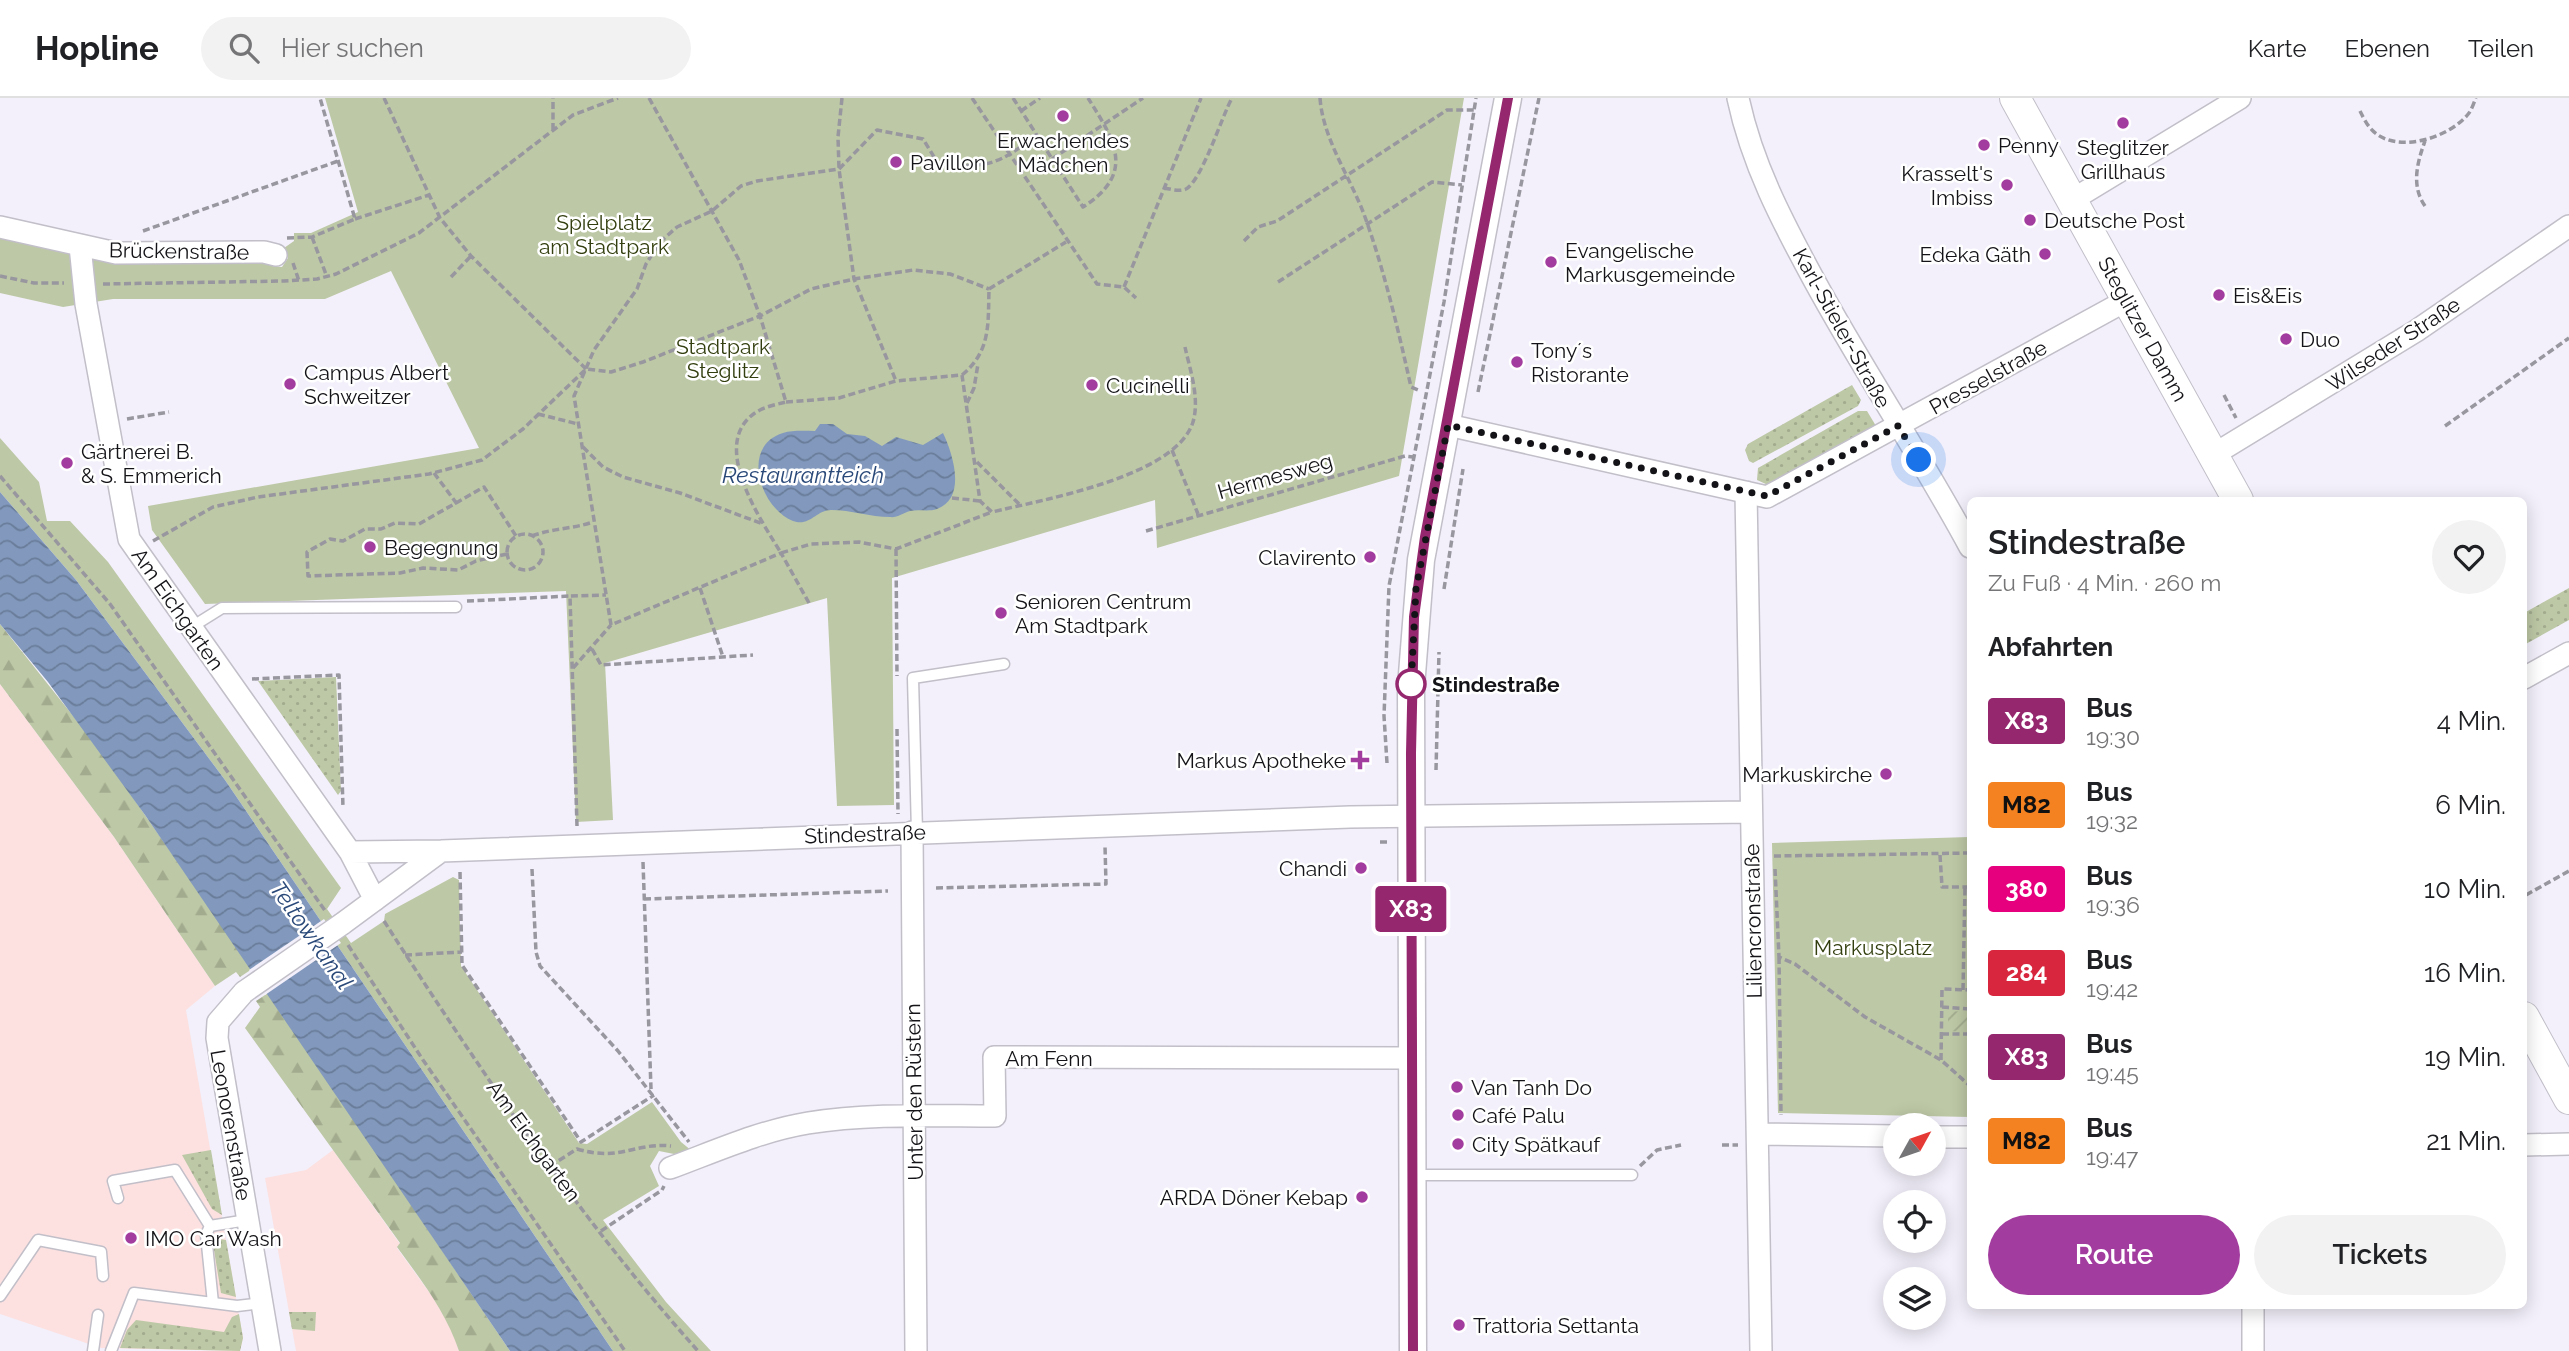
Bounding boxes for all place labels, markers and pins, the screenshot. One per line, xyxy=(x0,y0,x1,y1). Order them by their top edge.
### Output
marker: Erwachendes Mädchen xyxy=(1055,108,1071,124)
marker: Steglitzer Grillhaus xyxy=(2115,115,2131,131)
place label: Erwachendes Mädchen xyxy=(997,128,1129,177)
place label: Penny xyxy=(1998,133,2059,158)
place label: Steglitzer Grillhaus xyxy=(2077,135,2170,184)
marker: Penny xyxy=(1976,137,1992,153)
place label: Pavillon xyxy=(910,150,986,175)
marker: Pavillon xyxy=(888,154,904,170)
place label: Krasselt's Imbiss xyxy=(1901,161,1993,210)
marker: Krasselt's Imbiss xyxy=(1999,177,2015,193)
place label: Deutsche Post xyxy=(2044,208,2185,233)
marker: Deutsche Post xyxy=(2022,212,2038,228)
place label: Evangelische Markusgemeinde xyxy=(1565,238,1735,287)
place label: Edeka Gäth xyxy=(1920,242,2031,267)
marker: Edeka Gäth xyxy=(2037,246,2053,262)
marker: Evangelische Markusgemeinde xyxy=(1543,254,1559,270)
place label: Eis&Eis xyxy=(2233,283,2302,308)
marker: Eis&Eis xyxy=(2211,287,2227,303)
place label: Duo xyxy=(2300,327,2340,352)
marker: Duo xyxy=(2278,331,2294,347)
place label: Tony´s Ristorante xyxy=(1531,338,1629,387)
marker: Tony´s Ristorante xyxy=(1509,354,1525,370)
place label: Campus Albert Schweitzer xyxy=(304,360,449,409)
place label: Cucinelli xyxy=(1106,373,1190,398)
marker: Campus Albert Schweitzer xyxy=(282,376,298,392)
marker: Cucinelli xyxy=(1084,377,1100,393)
place label: Gärtnerei B. & S. Emmerich xyxy=(81,439,222,488)
marker: Gärtnerei B. & S. Emmerich xyxy=(59,455,75,471)
place label: Begegnung xyxy=(384,535,499,560)
marker: Begegnung xyxy=(362,539,378,555)
place label: Clavirento xyxy=(1258,545,1356,570)
marker: Clavirento xyxy=(1362,549,1378,565)
place label: Senioren Centrum Am Stadtpark xyxy=(1015,589,1191,638)
marker: Senioren Centrum Am Stadtpark xyxy=(993,605,1009,621)
marker: Stindestraße xyxy=(1396,669,1426,699)
place label: Stindestraße xyxy=(1432,672,1560,697)
place label: Markus Apotheke xyxy=(1176,748,1346,773)
marker: Markus Apotheke xyxy=(1352,752,1368,768)
place label: Markuskirche xyxy=(1742,762,1872,787)
marker: Markuskirche xyxy=(1878,766,1894,782)
place label: Chandi xyxy=(1279,856,1347,881)
marker: Chandi xyxy=(1353,860,1369,876)
place label: Van Tanh Do xyxy=(1471,1075,1592,1100)
marker: Van Tanh Do xyxy=(1449,1079,1465,1095)
place label: Café Palu xyxy=(1472,1103,1565,1128)
marker: Café Palu xyxy=(1450,1107,1466,1123)
place label: City Spätkauf xyxy=(1472,1132,1601,1157)
marker: City Spätkauf xyxy=(1450,1136,1466,1152)
place label: ARDA Döner Kebap xyxy=(1160,1185,1348,1210)
marker: ARDA Döner Kebap xyxy=(1354,1189,1370,1205)
place label: IMO Car Wash xyxy=(145,1226,282,1251)
marker: IMO Car Wash xyxy=(123,1230,139,1246)
place label: Trattoria Settanta xyxy=(1473,1313,1639,1338)
marker: Trattoria Settanta xyxy=(1451,1317,1467,1333)

